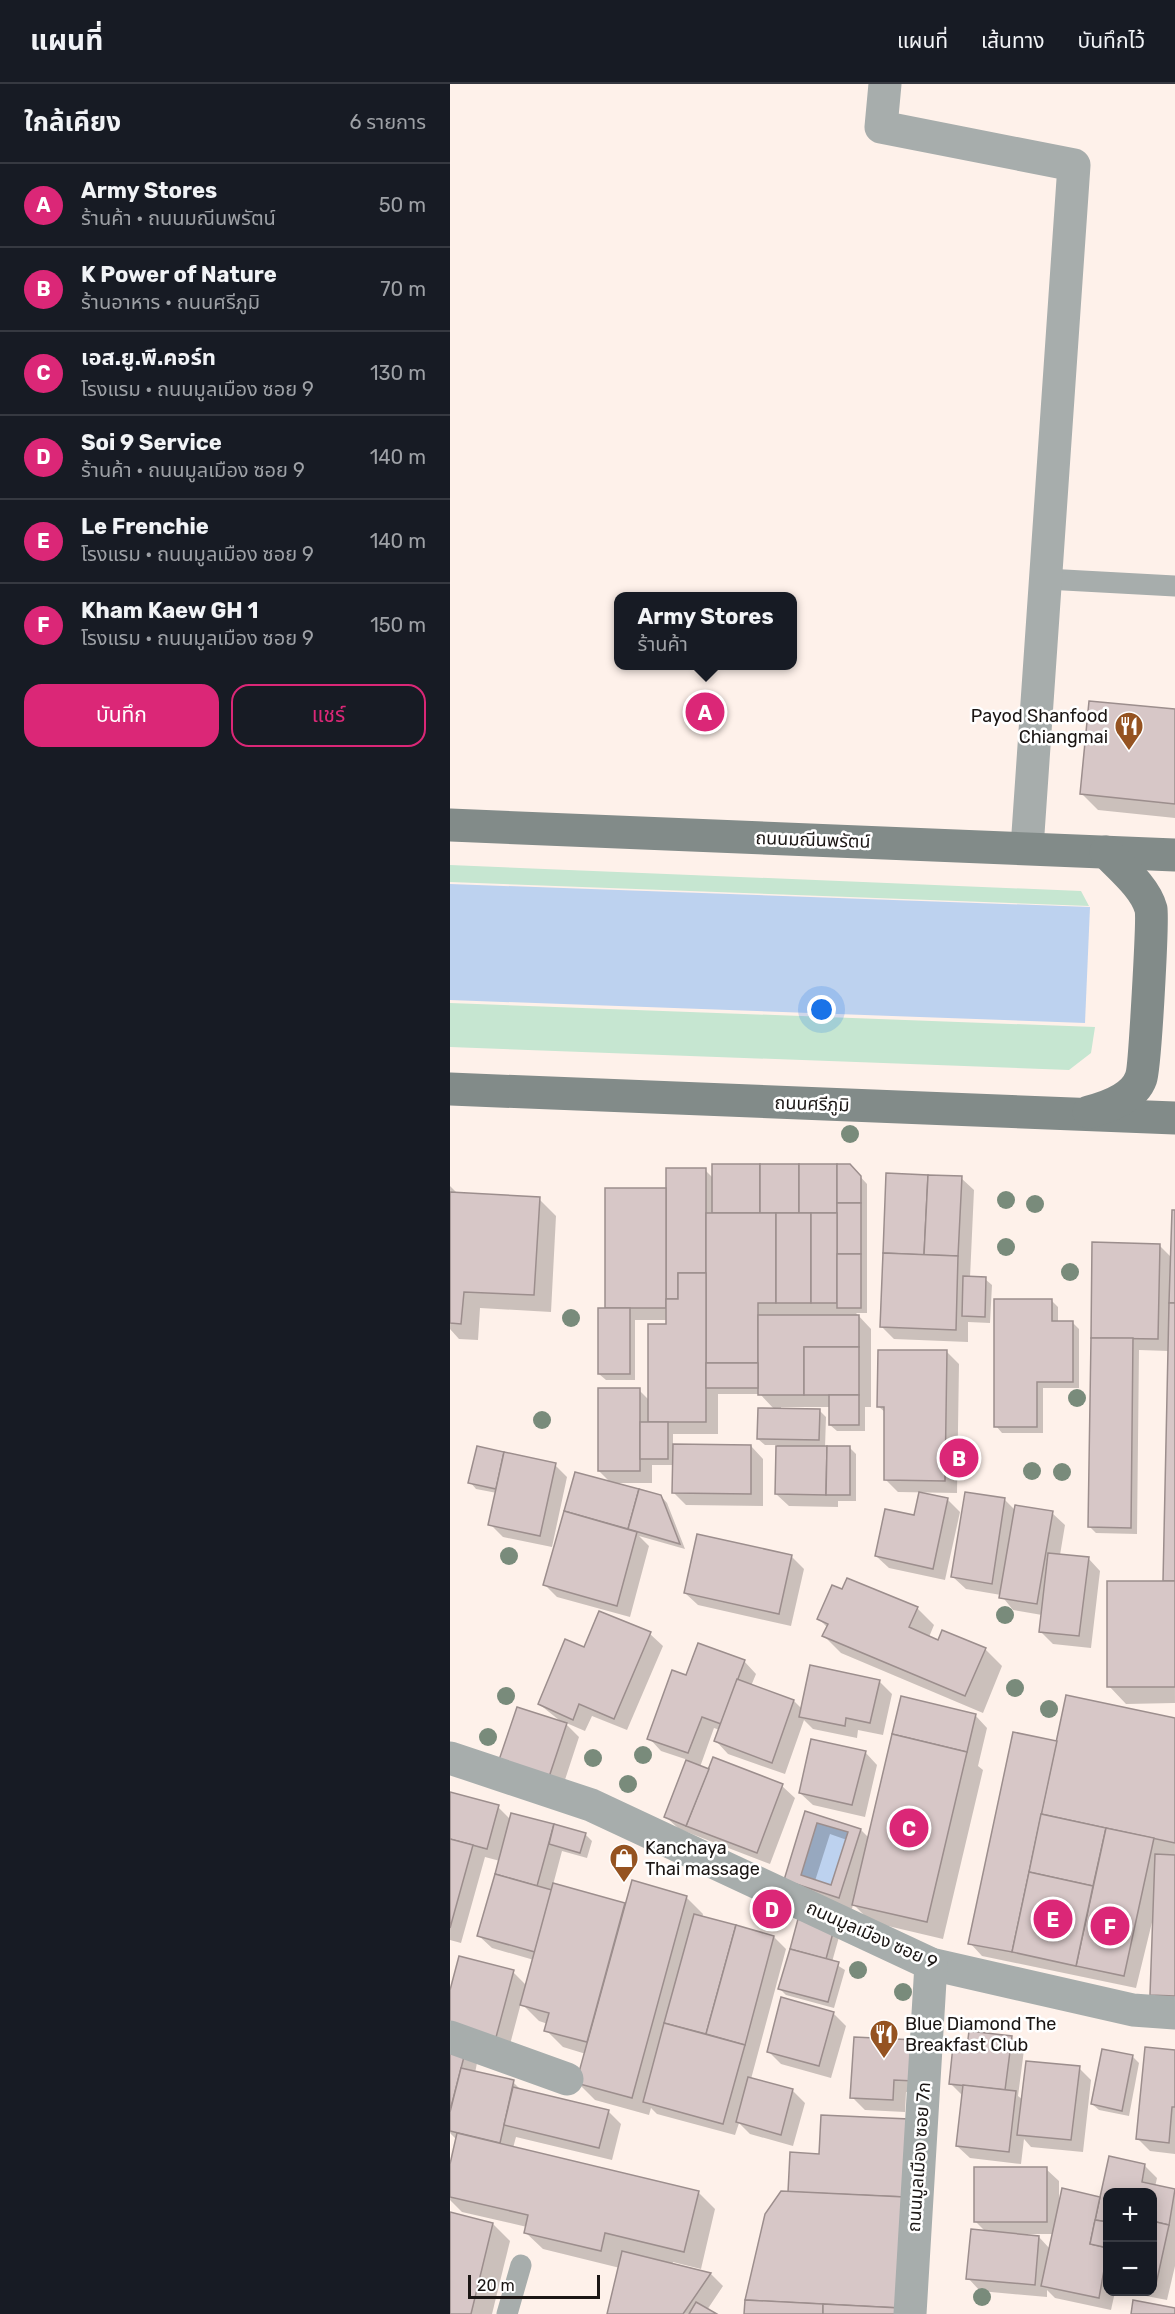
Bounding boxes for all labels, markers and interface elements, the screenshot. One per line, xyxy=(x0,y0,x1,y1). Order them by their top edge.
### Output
text: แผนที่ xyxy=(30,24,103,57)
text: แผนที่ xyxy=(897,28,948,53)
text: เส้นทาง xyxy=(981,28,1045,53)
text: บันทึกไว้ xyxy=(1078,28,1145,53)
text: ใกล้เคียง xyxy=(24,107,121,138)
text: 6 รายการ xyxy=(349,110,426,134)
text: Army Stores xyxy=(81,177,217,204)
text: A xyxy=(36,193,51,217)
text: 50 m xyxy=(379,193,426,217)
text: ร้านค้า · ถนนมณีนพรัตน์ xyxy=(81,206,276,230)
text: K Power of Nature xyxy=(81,261,277,288)
text: B xyxy=(36,277,51,301)
text: 70 m xyxy=(380,277,426,301)
text: ร้านอาหาร · ถนนศรีภูมิ xyxy=(81,290,260,314)
text: เอส.ยู.พี.คอร์ท xyxy=(81,344,216,371)
text: C xyxy=(36,361,51,385)
text: 130 m xyxy=(370,361,426,385)
text: โรงแรม · ถนนมูลเมือง ซอย 9 xyxy=(81,377,314,401)
text: Soi 9 Service xyxy=(81,429,222,456)
text: D xyxy=(36,445,51,469)
text: 140 m xyxy=(370,445,426,469)
text: ร้านค้า · ถนนมูลเมือง ซอย 9 xyxy=(81,458,305,482)
text: Le Frenchie xyxy=(81,513,209,540)
text: E xyxy=(37,529,50,553)
text: 140 m xyxy=(370,529,426,553)
text: โรงแรม · ถนนมูลเมือง ซอย 9 xyxy=(81,542,314,566)
popup xyxy=(614,592,797,670)
text: Kham Kaew GH 1 xyxy=(81,597,258,624)
text: Army Stores xyxy=(637,603,774,630)
text: F xyxy=(37,613,50,637)
text: 150 m xyxy=(370,613,426,637)
text: โรงแรม · ถนนมูลเมือง ซอย 9 xyxy=(81,626,314,650)
text: ร้านค้า xyxy=(637,632,688,656)
button: บันทึก xyxy=(24,684,219,747)
button: แชร์ xyxy=(231,684,426,747)
pin: A xyxy=(686,690,724,734)
place label: Payod Shanfood Chiangmai xyxy=(971,705,1108,748)
restaurant icon: Payod Shanfood Chiangmai xyxy=(1113,710,1145,752)
street label: ถนนมณีนพรัตน์ xyxy=(755,827,871,853)
your location xyxy=(807,995,836,1024)
street label: ถนนศรีภูมิ xyxy=(774,1092,850,1117)
pin: B xyxy=(940,1436,978,1480)
pin: C xyxy=(890,1806,928,1850)
place label: Kanchaya Thai massage xyxy=(645,1837,760,1880)
shop icon: Kanchaya Thai massage xyxy=(608,1842,640,1884)
pin: D xyxy=(752,1886,792,1932)
street label: ถนนมูลเมือง ซอย 9 xyxy=(803,1896,941,1975)
pin: E xyxy=(1034,1896,1072,1942)
pin: F xyxy=(1090,1904,1130,1948)
place label: Blue Diamond The Breakfast Club xyxy=(905,2013,1056,2056)
restaurant icon: Blue Diamond The Breakfast Club xyxy=(868,2018,900,2060)
street label: ถนนมูลเมือง ซอย 7ก xyxy=(903,2081,936,2233)
map controls xyxy=(1103,2188,1157,2296)
button: + xyxy=(1103,2188,1157,2242)
button: − xyxy=(1103,2242,1157,2296)
scale bar xyxy=(468,2272,600,2300)
text: 20 m xyxy=(477,2276,515,2295)

